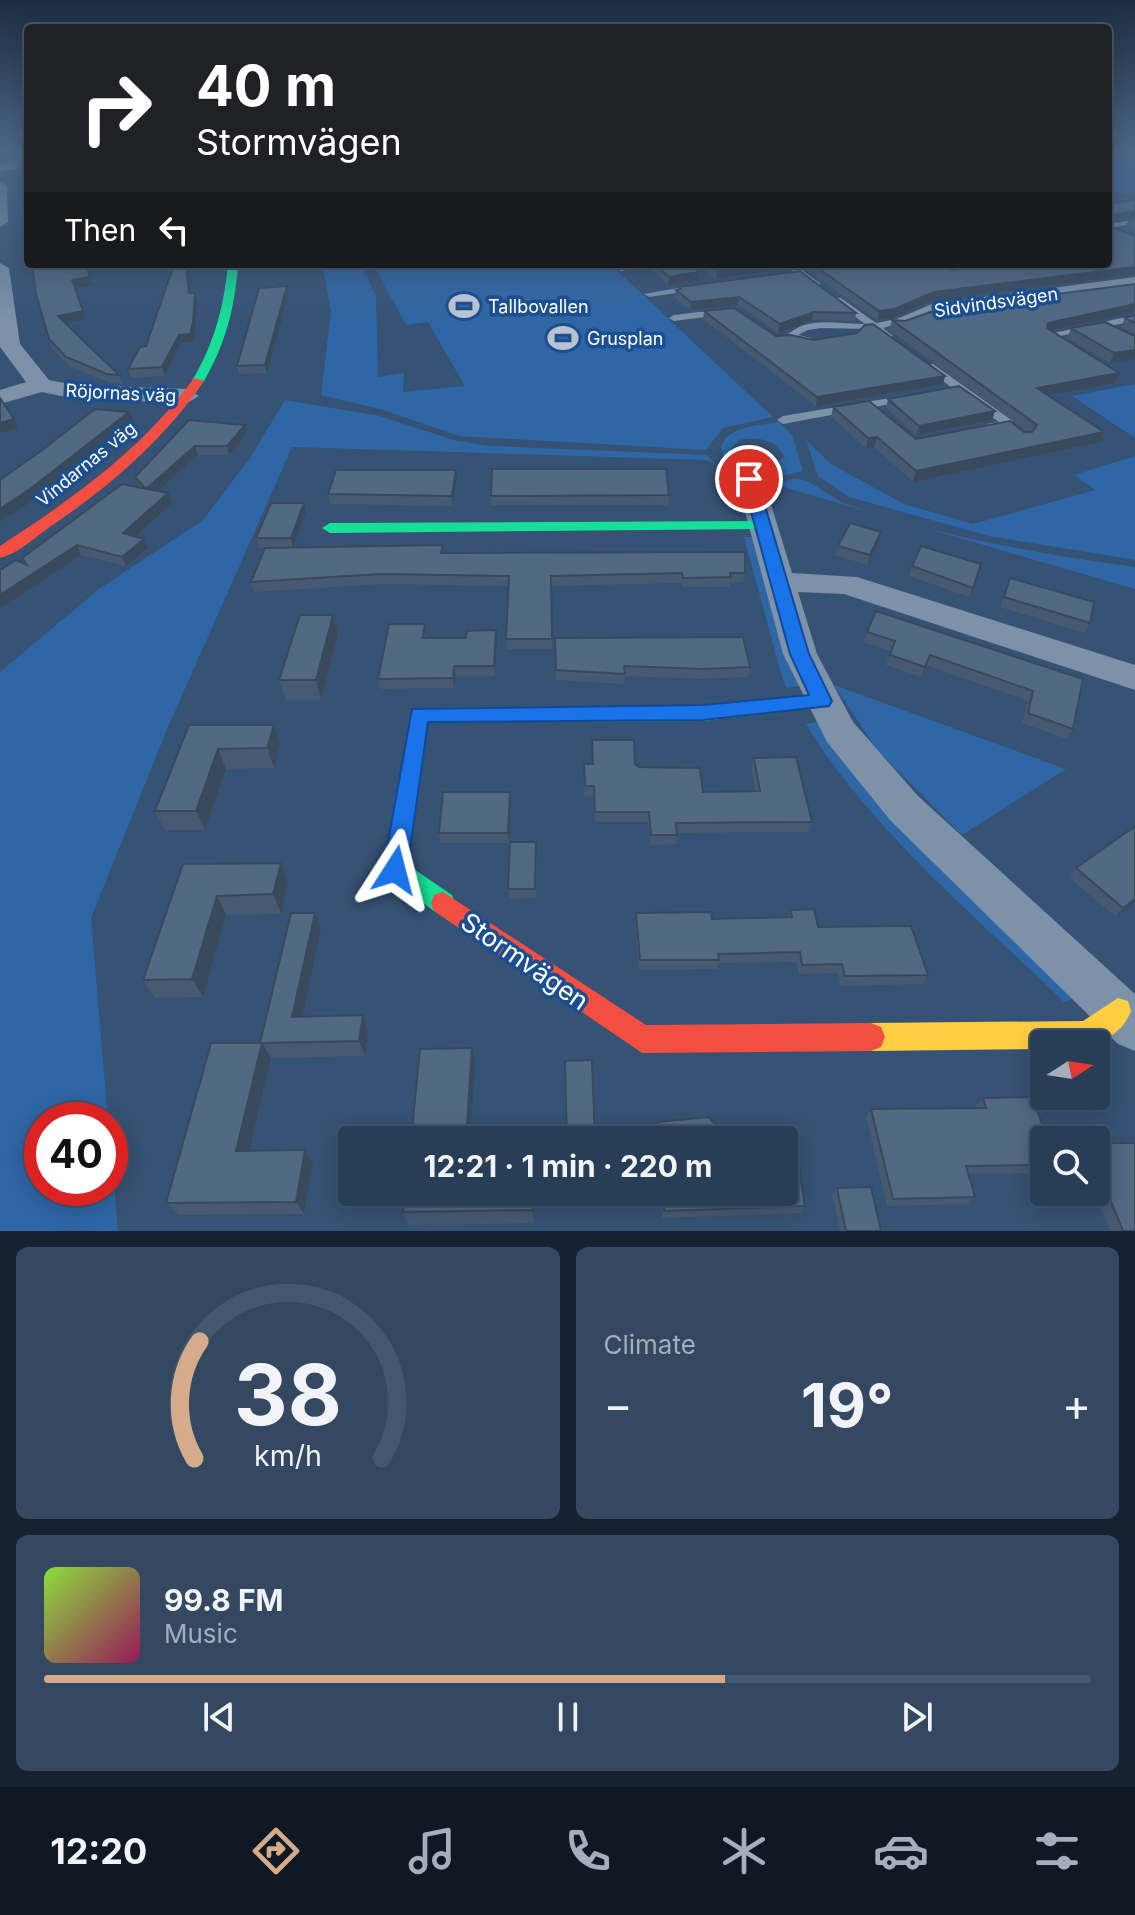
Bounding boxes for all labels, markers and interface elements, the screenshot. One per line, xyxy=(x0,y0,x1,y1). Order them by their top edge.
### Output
text: 40 m xyxy=(196,52,336,120)
icon: right xyxy=(64,56,168,160)
text: Stormvägen xyxy=(196,120,402,164)
icon: left xyxy=(152,208,196,252)
text: Then xyxy=(64,212,136,248)
street label: Sidvindsvägen xyxy=(933,283,1059,321)
sports icon: Tallbovallen xyxy=(447,289,481,323)
place label: Tallbovallen xyxy=(488,296,589,317)
sports icon: Grusplan xyxy=(546,321,580,355)
place label: Grusplan xyxy=(587,328,663,349)
street label: Röjornas väg xyxy=(65,380,177,406)
street label: Vindarnas väg xyxy=(32,417,140,511)
pin xyxy=(715,445,783,513)
icon: arrive xyxy=(727,457,771,501)
position arrow xyxy=(353,828,437,912)
street label: Stormvägen xyxy=(455,906,595,1016)
north arrow xyxy=(1030,1030,1110,1110)
map controls xyxy=(1030,1030,1110,1206)
speed limit sign: 40 xyxy=(24,1102,128,1206)
button: search xyxy=(1030,1126,1110,1206)
text: 12:21 · 1 min · 220 m xyxy=(424,1148,712,1184)
text: Climate xyxy=(604,1329,696,1360)
text: 38 xyxy=(234,1344,342,1445)
text: 19° xyxy=(801,1369,893,1441)
text: − xyxy=(604,1378,633,1432)
text: + xyxy=(1062,1378,1091,1432)
text: km/h xyxy=(254,1438,322,1473)
text: 99.8 FM xyxy=(164,1582,283,1618)
text: Music xyxy=(164,1618,238,1649)
icon: previous xyxy=(197,1695,241,1739)
icon: pause xyxy=(546,1695,590,1739)
icon: next xyxy=(895,1695,939,1739)
icon: directions xyxy=(248,1823,304,1879)
icon: music xyxy=(404,1823,460,1879)
icon: phone xyxy=(560,1823,616,1879)
icon: climate xyxy=(716,1823,772,1879)
icon: car xyxy=(873,1823,929,1879)
icon: filters xyxy=(1029,1823,1085,1879)
text: 12:20 xyxy=(50,1829,147,1873)

